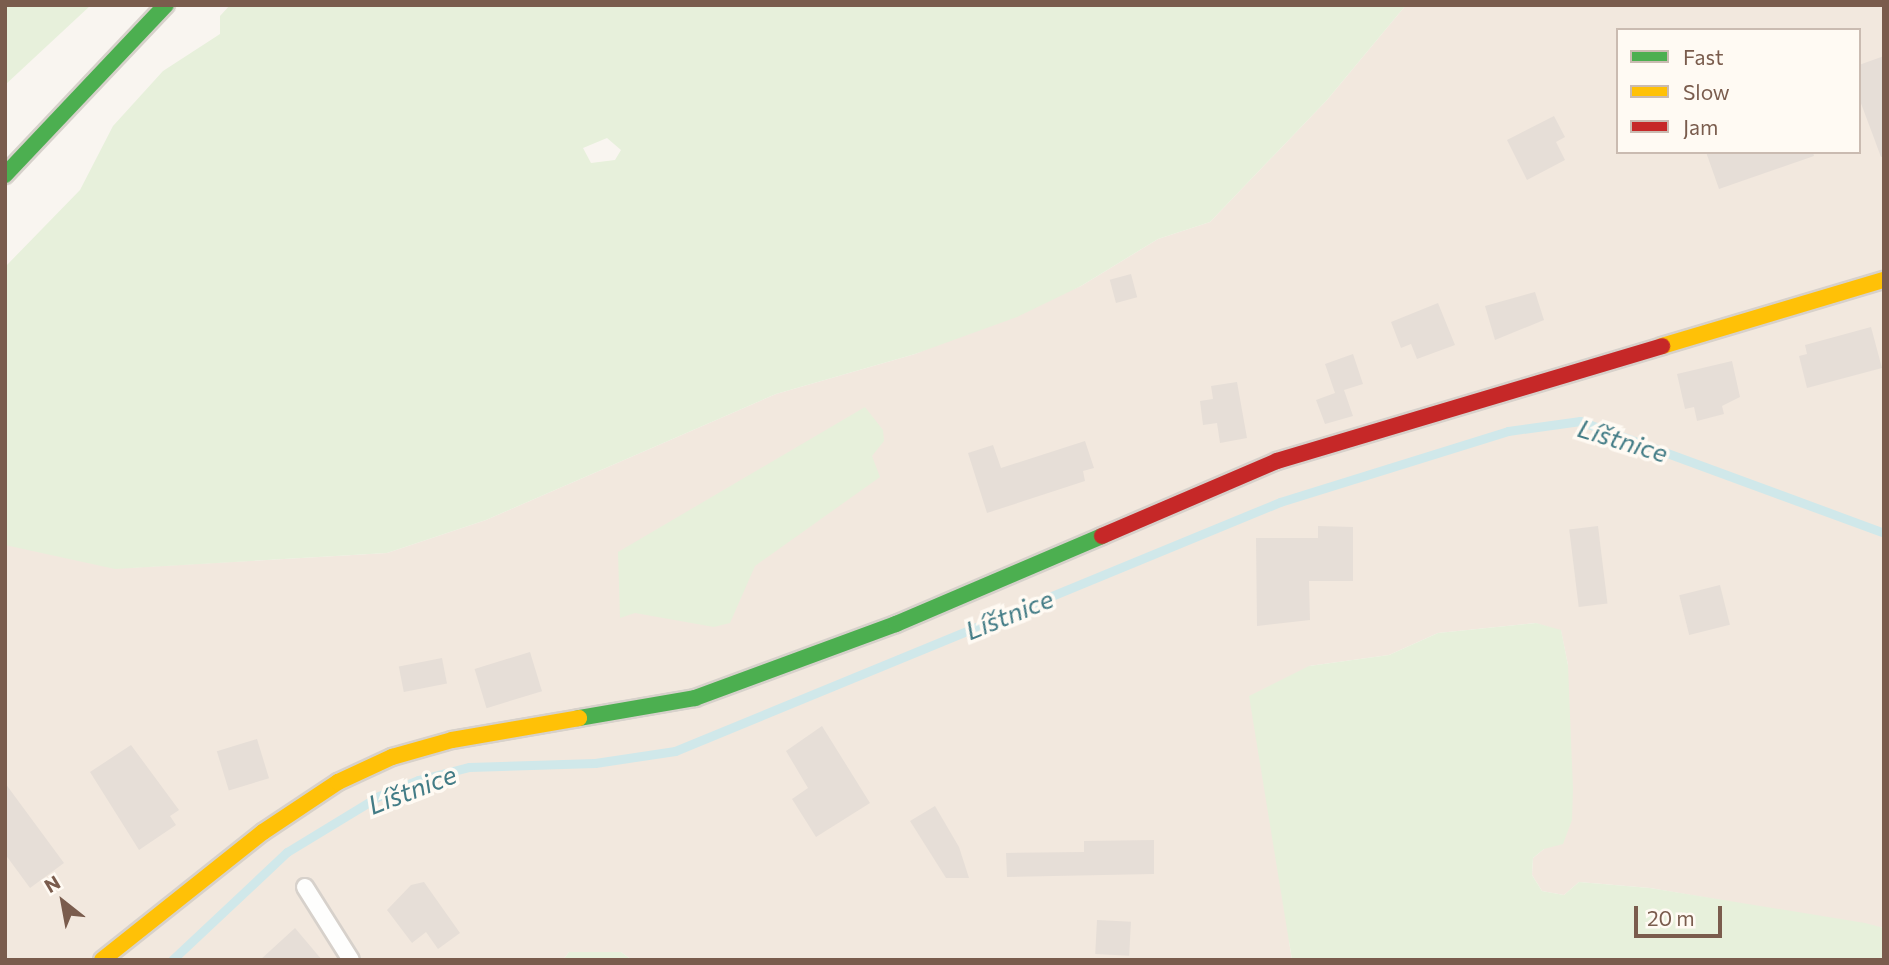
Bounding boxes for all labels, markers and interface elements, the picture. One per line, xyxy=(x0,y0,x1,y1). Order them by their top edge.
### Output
legend xyxy=(1616,28,1861,154)
text: Fast xyxy=(1683,44,1724,69)
text: Slow xyxy=(1683,79,1730,104)
text: Jam xyxy=(1683,114,1718,139)
water label: Líštnice xyxy=(1574,412,1672,468)
water label: Líštnice xyxy=(960,582,1058,646)
water label: Líštnice xyxy=(363,758,461,820)
north arrow xyxy=(28,867,98,937)
text: N xyxy=(40,870,64,897)
scale bar xyxy=(1637,892,1724,936)
text: 20 m xyxy=(1647,905,1695,930)

